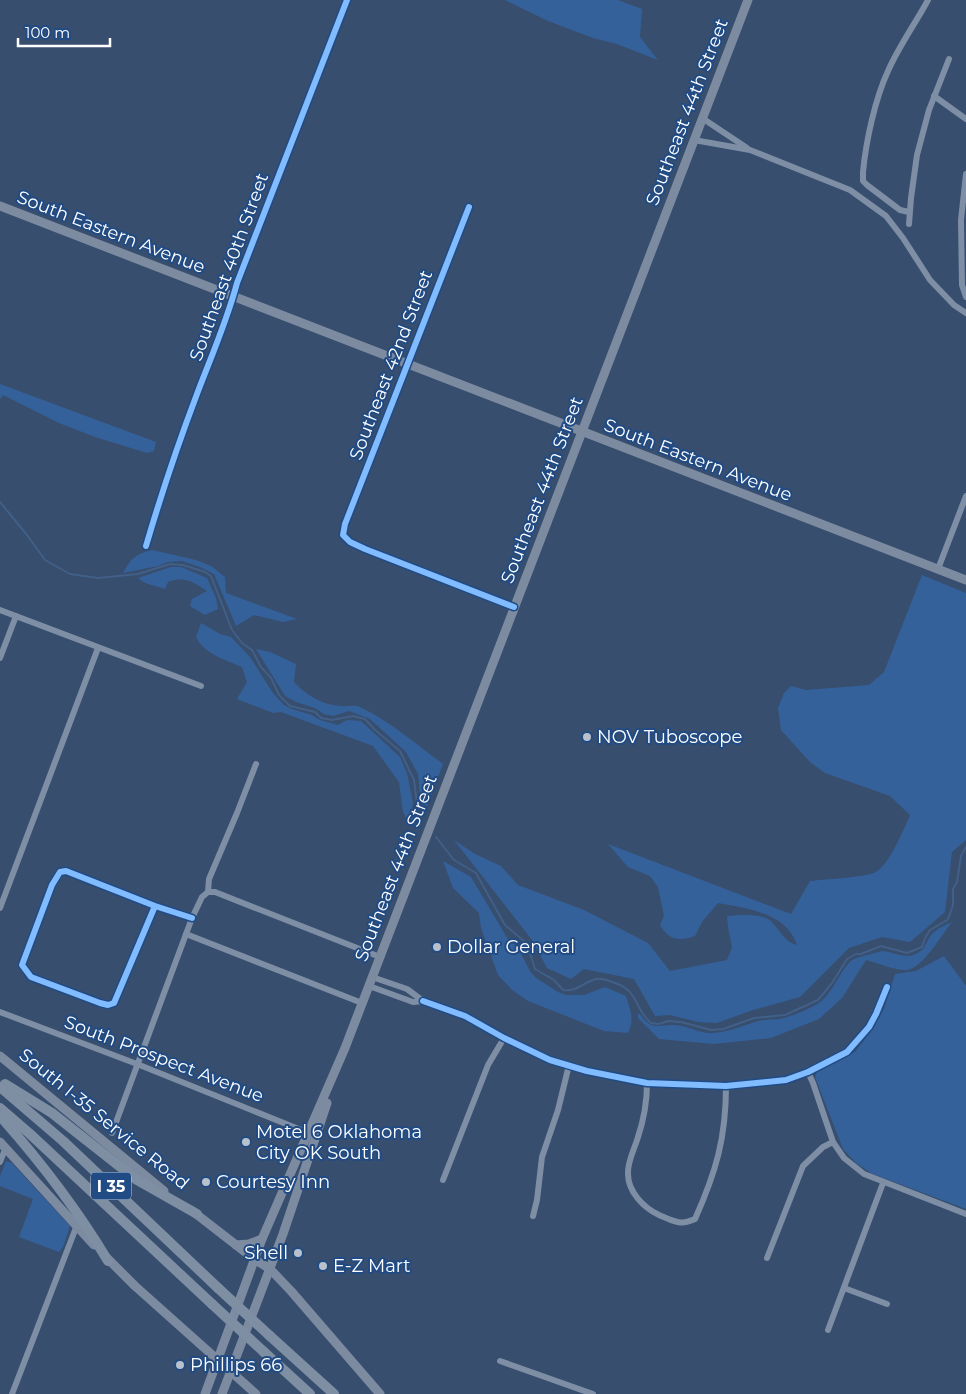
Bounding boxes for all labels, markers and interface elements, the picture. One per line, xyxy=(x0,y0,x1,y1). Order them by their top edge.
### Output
scale bar xyxy=(18,15,110,47)
street label: Southeast 44th Street xyxy=(641,15,733,209)
text: 100 m xyxy=(25,23,70,42)
street label: Southeast 40th Street xyxy=(185,170,273,364)
street label: South Eastern Avenue xyxy=(14,186,208,278)
street label: Southeast 42nd Street xyxy=(345,267,437,463)
street label: Southeast 44th Street xyxy=(496,393,588,587)
street label: South Eastern Avenue xyxy=(601,414,795,506)
place label: NOV Tuboscope xyxy=(597,726,743,748)
marker: NOV Tuboscope xyxy=(581,731,593,743)
street label: Southeast 44th Street xyxy=(350,771,442,965)
place label: Dollar General xyxy=(447,936,575,958)
marker: Dollar General xyxy=(431,941,443,953)
street label: South Prospect Avenue xyxy=(61,1011,267,1107)
street label: South I-35 Service Road xyxy=(15,1044,193,1194)
place label: Motel 6 Oklahoma City OK South xyxy=(256,1121,422,1164)
marker: Motel 6 Oklahoma City OK South xyxy=(240,1136,252,1148)
place label: Courtesy Inn xyxy=(216,1171,330,1193)
road number: I 35 xyxy=(91,1172,131,1200)
marker: Courtesy Inn xyxy=(200,1176,212,1188)
place label: Shell xyxy=(244,1242,288,1264)
marker: Shell xyxy=(292,1247,304,1259)
place label: E-Z Mart xyxy=(333,1255,411,1277)
marker: E-Z Mart xyxy=(317,1260,329,1272)
place label: Phillips 66 xyxy=(190,1354,282,1376)
marker: Phillips 66 xyxy=(174,1359,186,1371)

